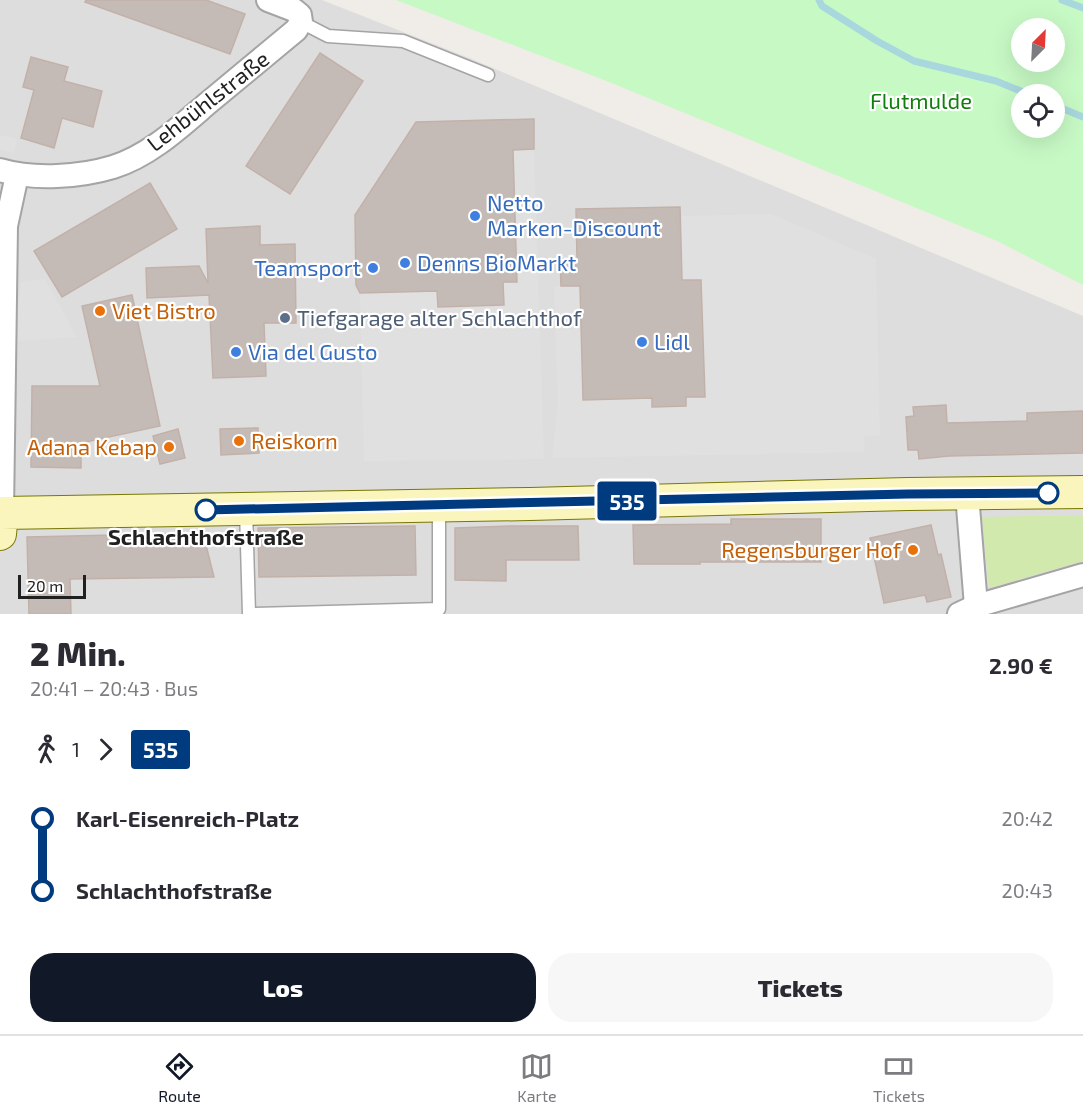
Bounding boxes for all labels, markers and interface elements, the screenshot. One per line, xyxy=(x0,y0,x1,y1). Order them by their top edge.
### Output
north arrow xyxy=(1011,18,1065,72)
map controls xyxy=(1011,18,1065,138)
street label: Lehbühlstraße xyxy=(141,45,273,156)
button: locate xyxy=(1011,84,1065,138)
park label: Flutmulde xyxy=(870,87,972,113)
place label: Netto Marken-Discount xyxy=(487,189,661,240)
marker: Netto Marken-Discount xyxy=(468,209,482,223)
place label: Denns BioMarkt xyxy=(417,249,576,275)
place label: Teamsport xyxy=(254,254,361,280)
marker: Denns BioMarkt xyxy=(398,256,412,270)
marker: Teamsport xyxy=(366,261,380,275)
place label: Viet Bistro xyxy=(112,297,216,323)
marker: Viet Bistro xyxy=(93,304,107,318)
place label: Tiefgarage alter Schlachthof xyxy=(297,304,582,330)
marker: Tiefgarage alter Schlachthof xyxy=(278,311,292,325)
place label: Lidl xyxy=(654,328,690,354)
marker: Lidl xyxy=(635,335,649,349)
place label: Via del Gusto xyxy=(248,338,378,364)
marker: Via del Gusto xyxy=(229,345,243,359)
place label: Reiskorn xyxy=(251,427,338,453)
place label: Adana Kebap xyxy=(27,433,157,459)
marker: Reiskorn xyxy=(232,434,246,448)
marker: Adana Kebap xyxy=(162,440,176,454)
line badge: 535 xyxy=(592,482,662,520)
unlabelled marker xyxy=(1037,482,1059,504)
text: 535 xyxy=(609,489,645,514)
marker: Schlachthofstraße xyxy=(195,499,217,521)
place label: Schlachthofstraße xyxy=(108,523,304,549)
place label: Regensburger Hof xyxy=(721,536,902,562)
marker: Regensburger Hof xyxy=(906,543,920,557)
scale bar xyxy=(18,572,86,600)
text: 20 m xyxy=(27,576,63,595)
text: 2 Min. xyxy=(30,633,126,673)
text: 2.90 € xyxy=(989,652,1053,678)
text: 20:41 – 20:43 · Bus xyxy=(30,676,198,700)
icon: walk xyxy=(30,733,63,766)
icon: forward xyxy=(89,733,122,766)
text: 1 xyxy=(72,737,80,761)
text: 535 xyxy=(143,737,178,762)
text: Karl-Eisenreich-Platz xyxy=(76,805,299,831)
text: 20:42 xyxy=(1001,806,1053,830)
text: Schlachthofstraße xyxy=(76,877,272,903)
text: 20:43 xyxy=(1002,878,1053,902)
button: Los xyxy=(30,953,536,1022)
button: Tickets xyxy=(548,953,1053,1022)
tab: Route xyxy=(158,1050,201,1105)
tab: Karte xyxy=(517,1050,557,1105)
tab: Tickets xyxy=(873,1050,925,1105)

